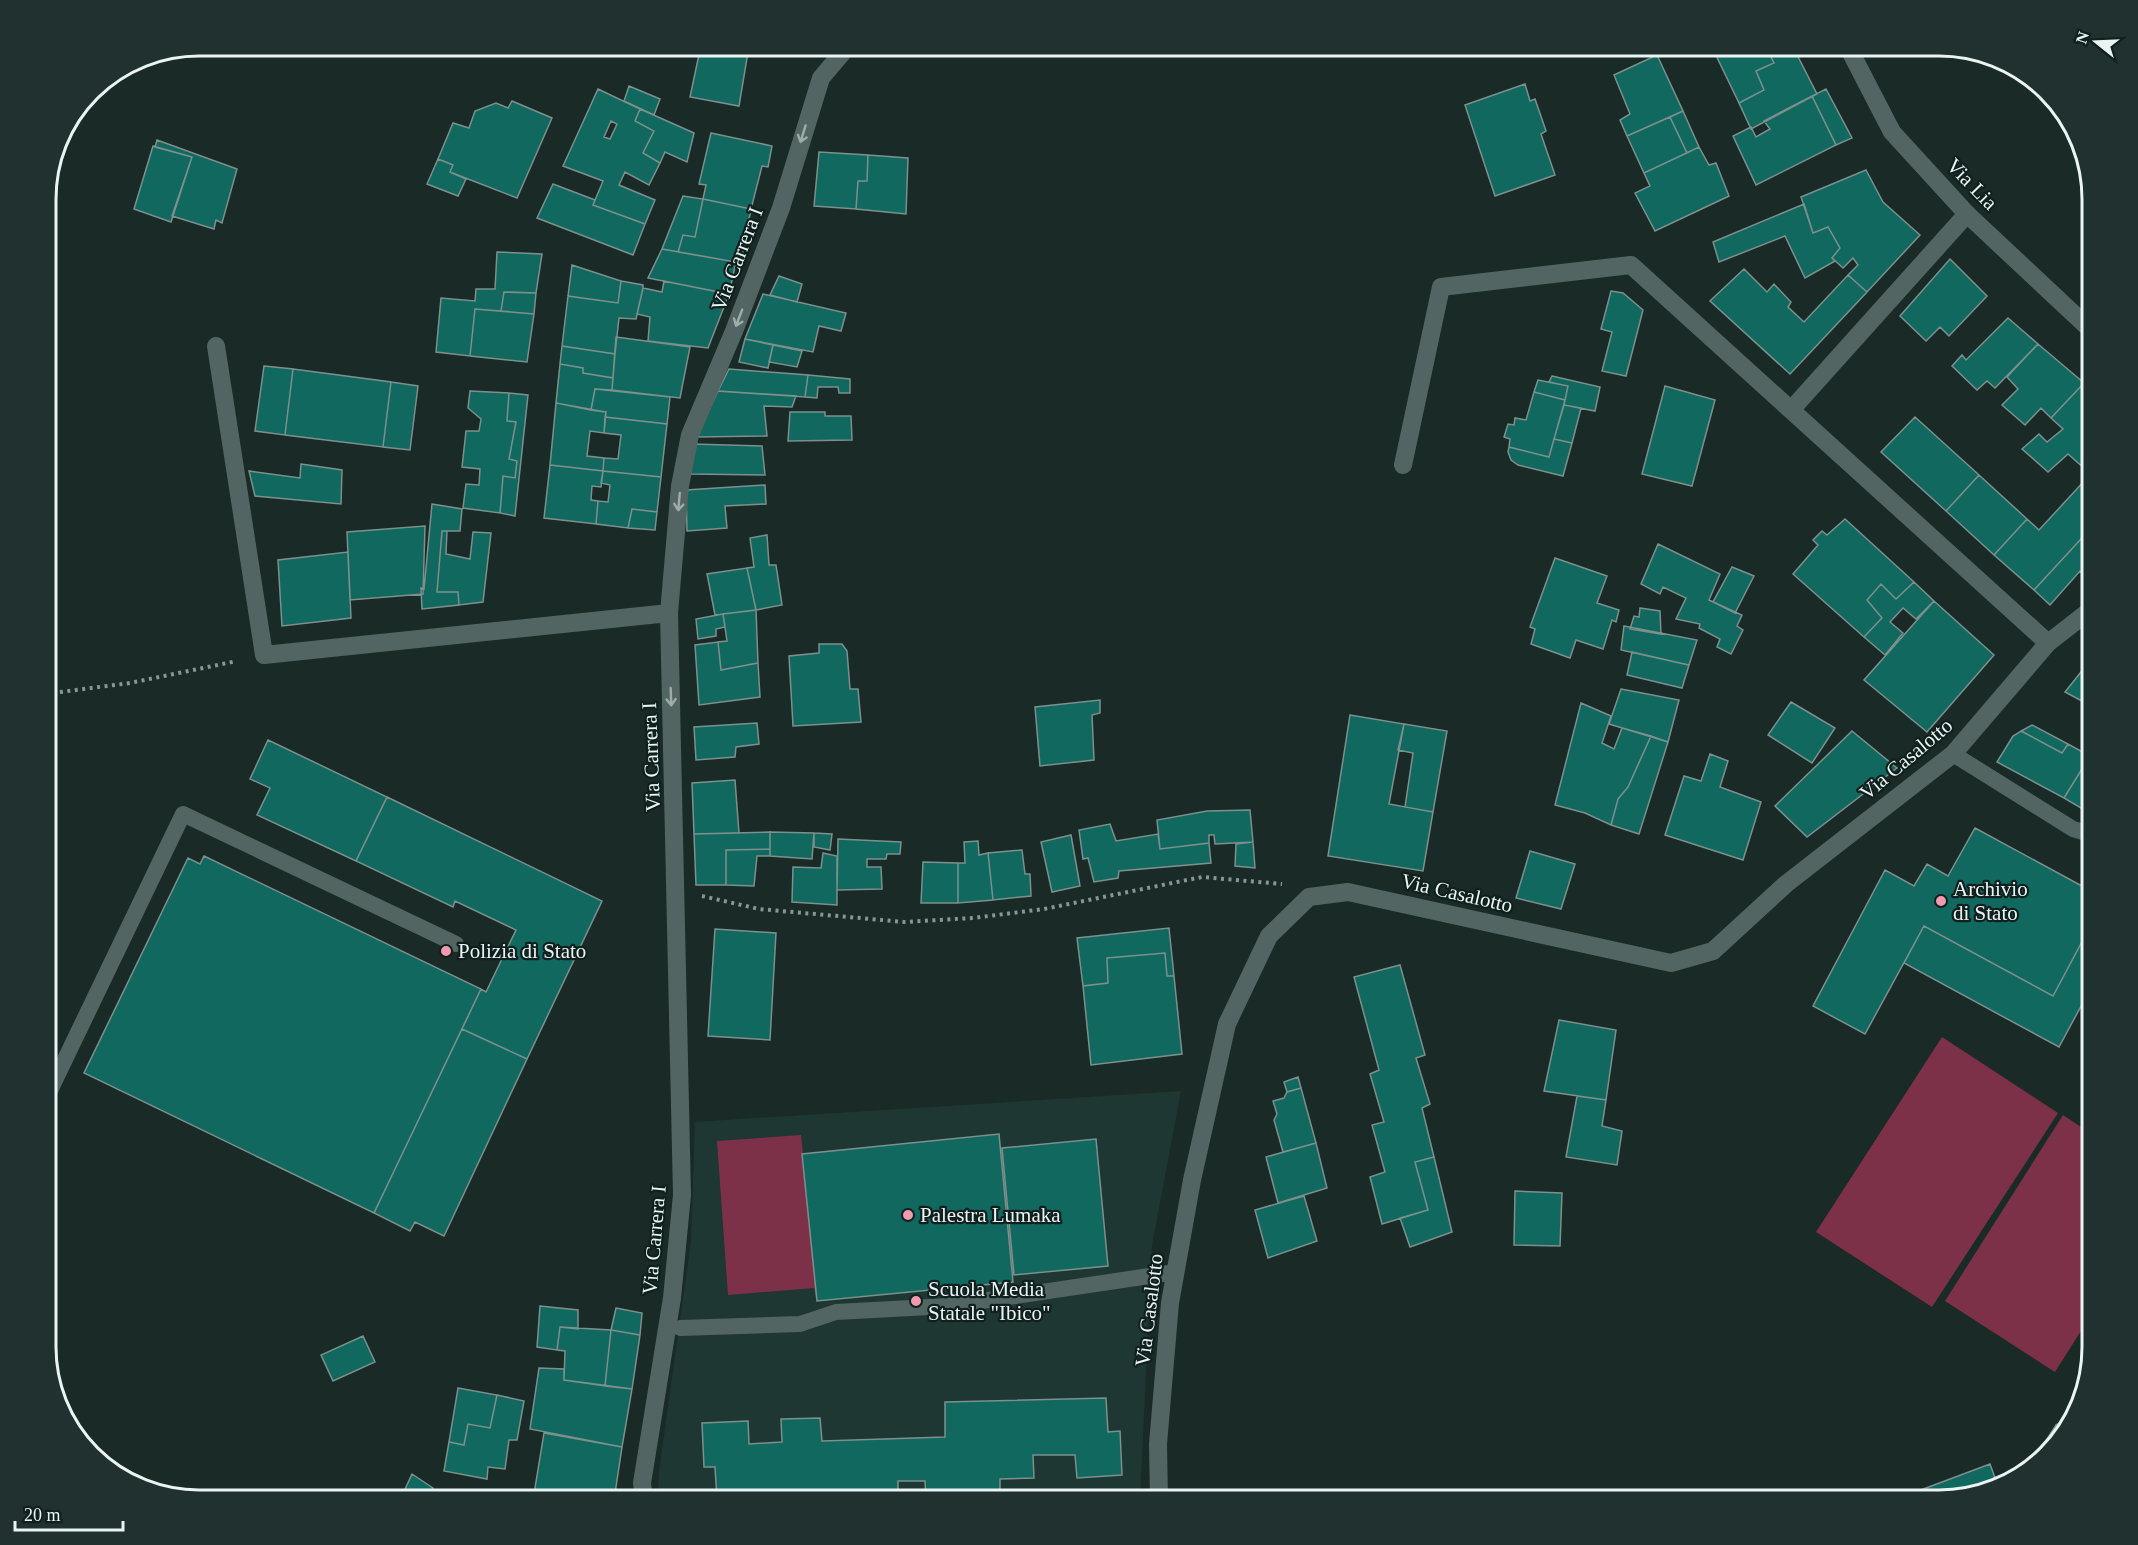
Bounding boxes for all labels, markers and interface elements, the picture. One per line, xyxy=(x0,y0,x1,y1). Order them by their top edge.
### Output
north arrow xyxy=(2066,12,2126,72)
text: N xyxy=(2072,29,2092,46)
one-way arrow xyxy=(797,124,808,143)
street label: Via Lia xyxy=(1942,153,2003,215)
street label: Via Carrera I xyxy=(706,204,768,314)
one-way arrow xyxy=(733,308,744,327)
one-way arrow xyxy=(673,492,684,512)
one-way arrow xyxy=(666,686,677,706)
street label: Via Carrera I xyxy=(637,702,665,812)
street label: Via Casalotto xyxy=(1855,713,1957,805)
street label: Via Casalotto xyxy=(1399,869,1515,917)
place label: Archivio di Stato xyxy=(1953,877,2028,925)
marker: Archivio di Stato xyxy=(1934,894,1948,908)
place label: Polizia di Stato xyxy=(458,939,586,963)
marker: Polizia di Stato xyxy=(439,944,453,958)
street label: Via Carrera I xyxy=(637,1184,671,1296)
place label: Palestra Lumaka xyxy=(920,1203,1061,1227)
marker: Palestra Lumaka xyxy=(901,1208,915,1222)
street label: Via Casalotto xyxy=(1130,1252,1168,1368)
place label: Scuola Media Statale "Ibico" xyxy=(928,1277,1051,1325)
marker: Scuola Media Statale "Ibico" xyxy=(909,1294,923,1308)
scale bar xyxy=(15,1494,123,1532)
text: 20 m xyxy=(24,1505,61,1525)

